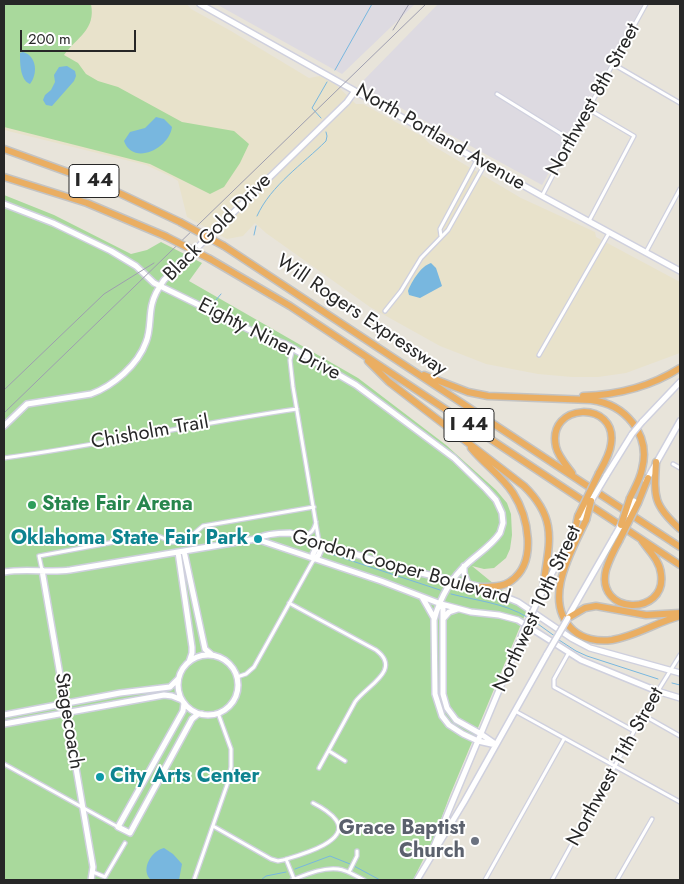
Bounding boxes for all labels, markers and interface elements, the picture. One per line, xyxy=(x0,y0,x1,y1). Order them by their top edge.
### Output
street label: Northwest 8th Street xyxy=(542,19,646,181)
scale bar xyxy=(22,20,139,52)
text: 200 m xyxy=(28,28,71,50)
street label: North Portland Avenue xyxy=(351,80,529,196)
road number: I 44 xyxy=(69,165,119,198)
street label: Black Gold Drive xyxy=(159,169,277,287)
street label: Will Rogers Expressway xyxy=(271,250,451,382)
street label: Eighty Niner Drive xyxy=(194,294,344,386)
road number: I 44 xyxy=(444,408,494,442)
street label: Chisholm Trail xyxy=(89,411,211,455)
place label: State Fair Arena xyxy=(42,493,193,517)
marker: State Fair Arena xyxy=(26,499,38,511)
street label: Northwest 10th Street xyxy=(489,522,587,696)
street label: Gordon Cooper Boulevard xyxy=(289,525,513,611)
place label: Oklahoma State Fair Park xyxy=(11,527,248,551)
marker: Oklahoma State Fair Park xyxy=(252,533,264,545)
street label: Stagecoach xyxy=(49,671,87,771)
street label: Northwest 11th Street xyxy=(562,683,670,851)
place label: City Arts Center xyxy=(110,765,260,789)
marker: City Arts Center xyxy=(94,771,106,783)
place label: Grace Baptist Church xyxy=(339,817,465,864)
marker: Grace Baptist Church xyxy=(469,835,481,847)

